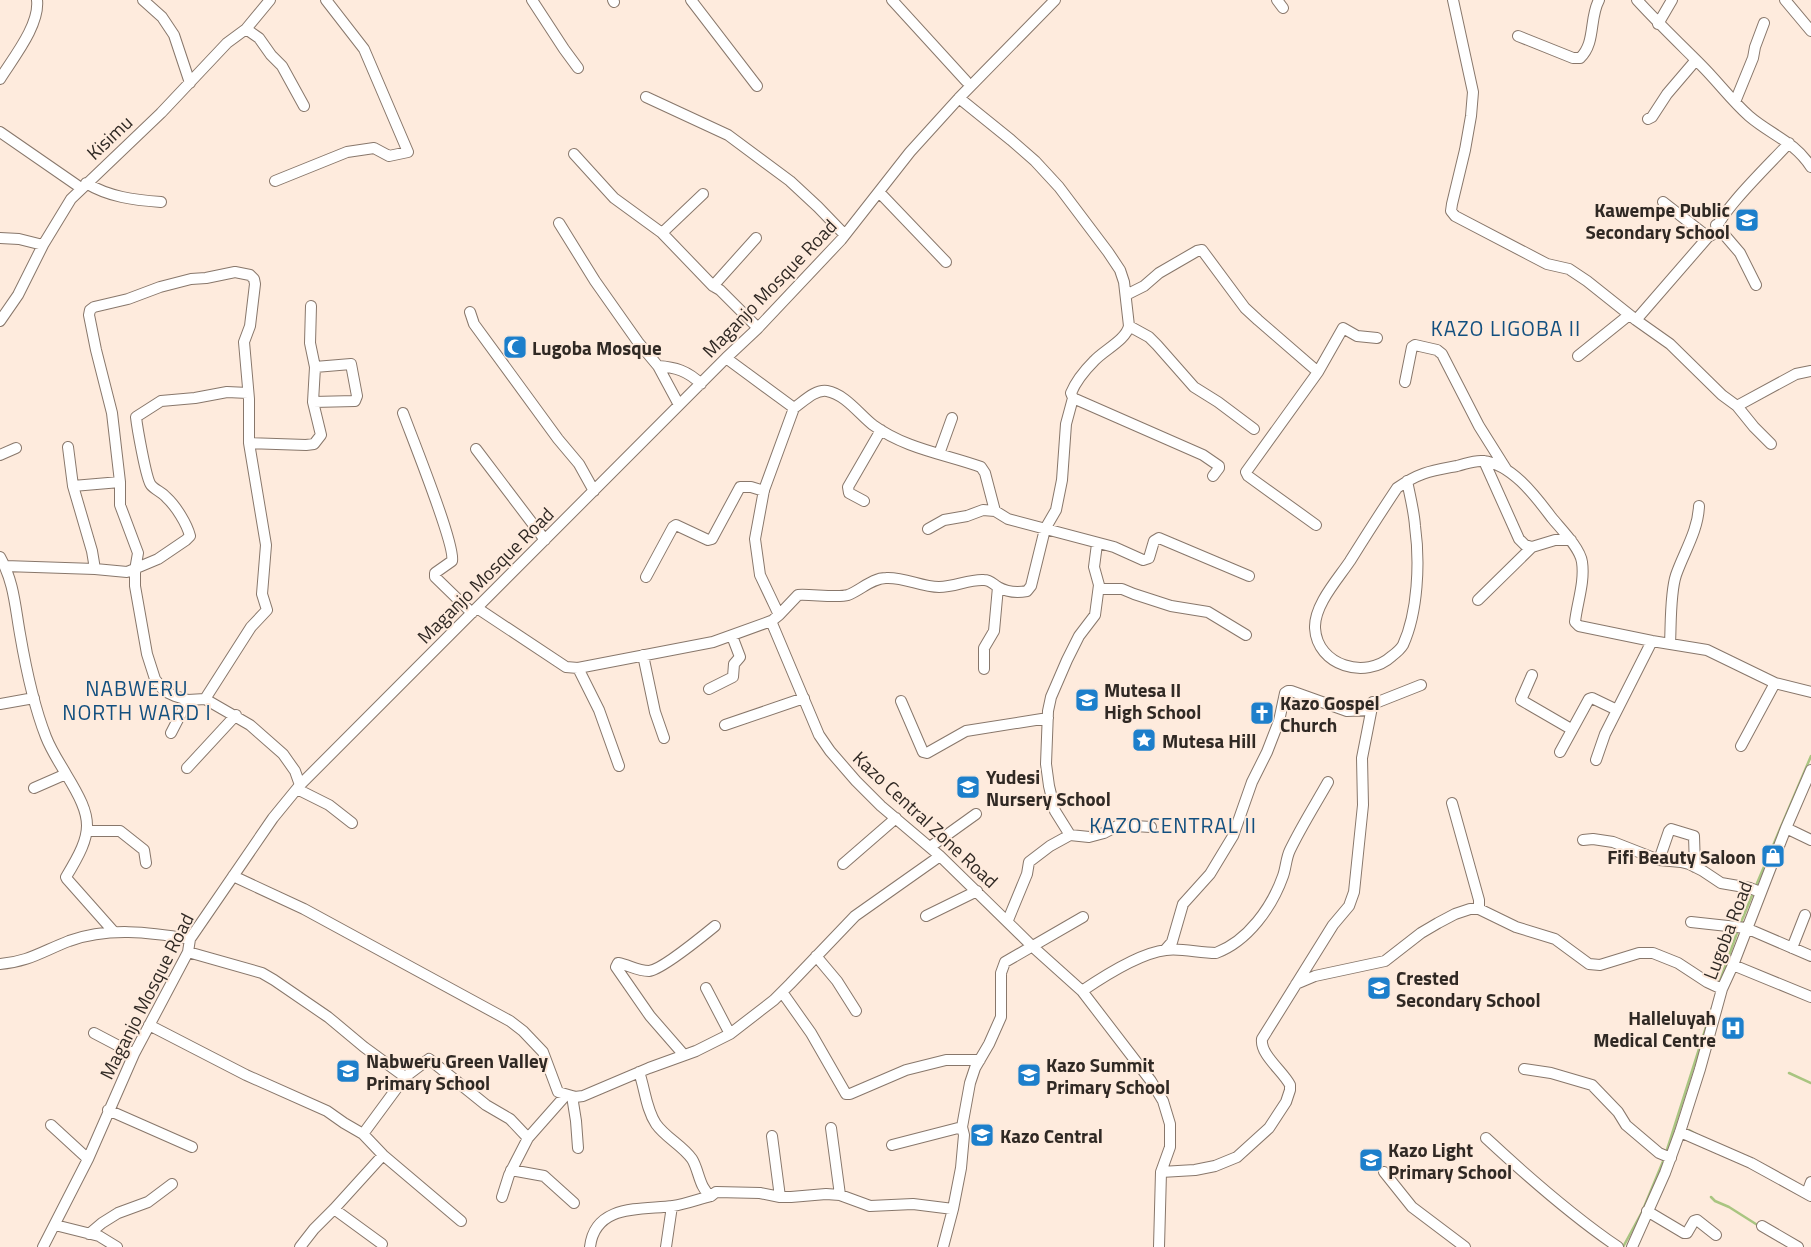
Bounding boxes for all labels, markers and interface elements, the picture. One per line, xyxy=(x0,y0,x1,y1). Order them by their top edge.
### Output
street label: Kisimu xyxy=(79,108,139,166)
place label: Kawempe Public Secondary School xyxy=(1585,195,1730,246)
school or university icon: Kawempe Public Secondary School xyxy=(1734,207,1760,233)
street label: Maganjo Mosque Road xyxy=(695,212,843,364)
district label: KAZO LIGOBA II xyxy=(1431,312,1581,344)
place label: Lugoba Mosque xyxy=(532,333,662,362)
mosque icon: Lugoba Mosque xyxy=(502,334,528,360)
street label: Maganjo Mosque Road xyxy=(410,500,560,650)
district label: NABWERU NORTH WARD I xyxy=(62,672,212,728)
place label: Mutesa II High School xyxy=(1104,675,1201,726)
school or university icon: Mutesa II High School xyxy=(1074,687,1100,713)
place label: Kazo Gospel Church xyxy=(1280,688,1380,739)
church icon: Kazo Gospel Church xyxy=(1249,700,1275,726)
place label: Mutesa Hill xyxy=(1162,726,1256,755)
place icon: Mutesa Hill xyxy=(1131,727,1157,753)
street label: Kazo Central Zone Road xyxy=(847,744,1005,894)
place label: Yudesi Nursery School xyxy=(986,762,1111,813)
school or university icon: Yudesi Nursery School xyxy=(955,774,981,800)
district label: KAZO CENTRAL II xyxy=(1089,809,1257,841)
place label: Fifi Beauty Saloon xyxy=(1607,842,1756,871)
shop icon: Fifi Beauty Saloon xyxy=(1760,843,1786,869)
street label: Lugoba Road xyxy=(1695,876,1759,984)
street label: Maganjo Mosque Road xyxy=(92,908,200,1084)
place label: Crested Secondary School xyxy=(1396,963,1541,1014)
school or university icon: Crested Secondary School xyxy=(1366,975,1392,1001)
place label: Halleluyah Medical Centre xyxy=(1593,1003,1716,1054)
hospital icon: Halleluyah Medical Centre xyxy=(1720,1015,1746,1041)
place label: Nabweru Green Valley Primary School xyxy=(366,1046,549,1097)
place label: Kazo Summit Primary School xyxy=(1046,1050,1170,1101)
school or university icon: Nabweru Green Valley Primary School xyxy=(335,1058,361,1084)
school or university icon: Kazo Summit Primary School xyxy=(1016,1062,1042,1088)
place label: Kazo Central xyxy=(1000,1121,1103,1150)
school or university icon: Kazo Central xyxy=(969,1122,995,1148)
place label: Kazo Light Primary School xyxy=(1388,1135,1512,1186)
school or university icon: Kazo Light Primary School xyxy=(1358,1147,1384,1173)

